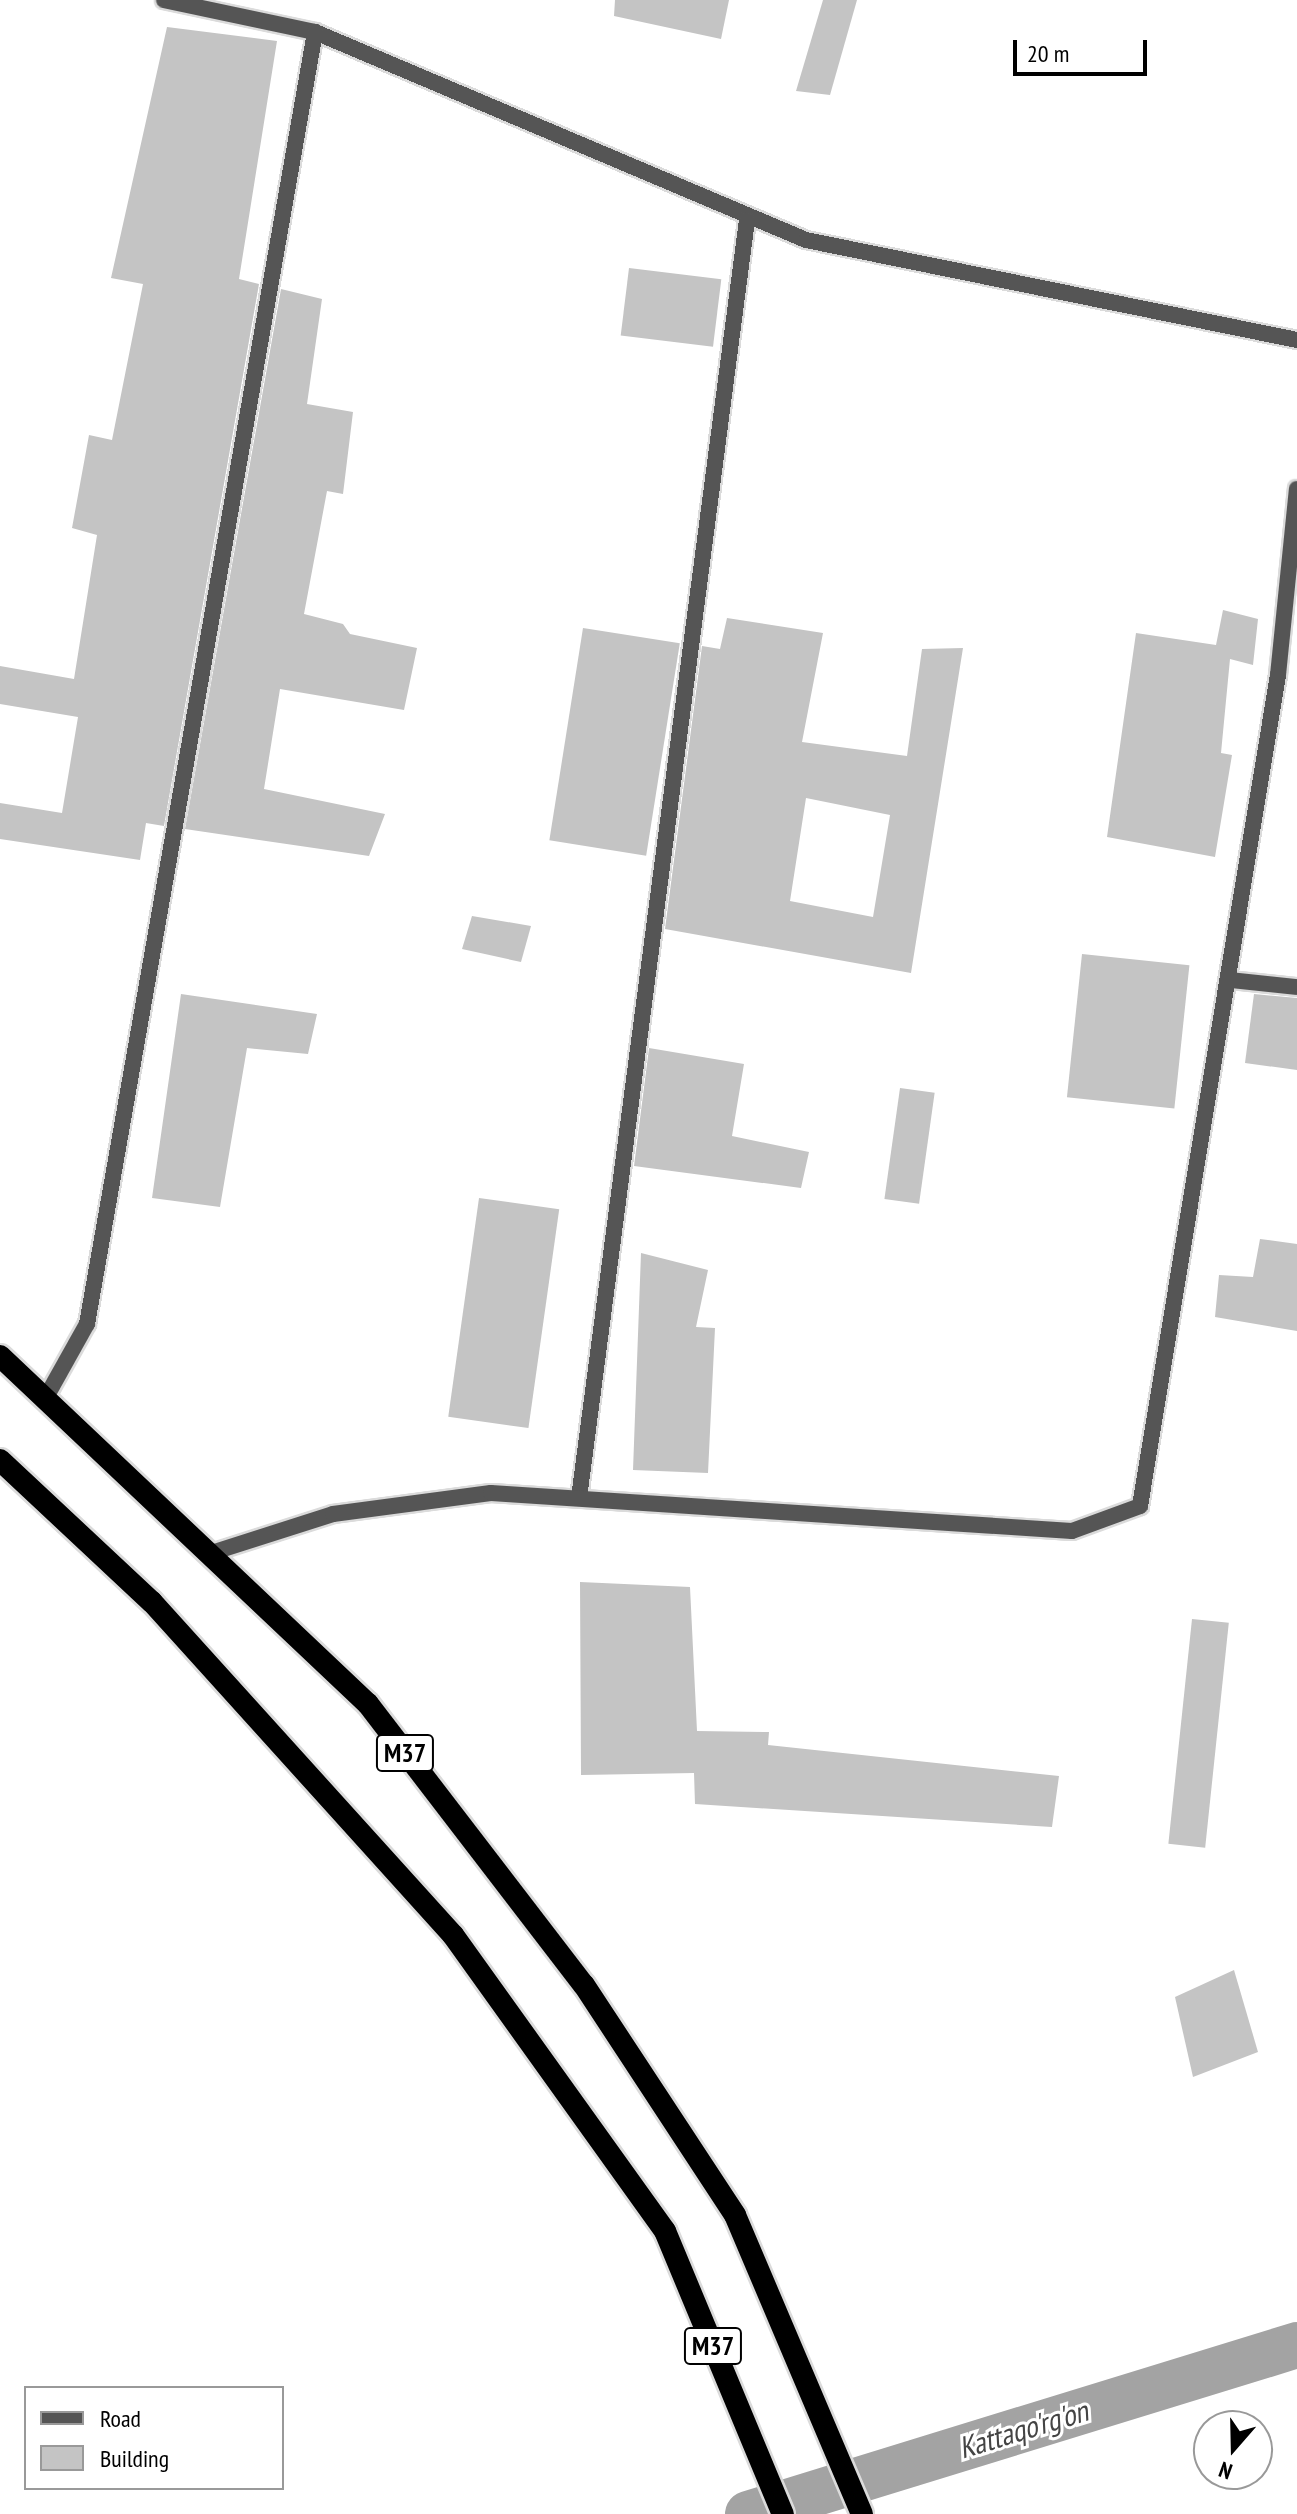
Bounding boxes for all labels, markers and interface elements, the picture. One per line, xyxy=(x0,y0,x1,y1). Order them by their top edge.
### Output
scale bar xyxy=(1017,24,1151,74)
text: 20 m xyxy=(1027,38,1069,69)
road number: M37 xyxy=(375,1731,435,1775)
road number: M37 xyxy=(683,2324,743,2368)
legend xyxy=(24,2386,284,2490)
water label: Kattaqo'rg'on xyxy=(954,2392,1092,2466)
text: Road xyxy=(100,2403,141,2434)
north arrow xyxy=(1193,2410,1273,2490)
text: Building xyxy=(100,2443,169,2474)
text: N xyxy=(1215,2455,1236,2486)

